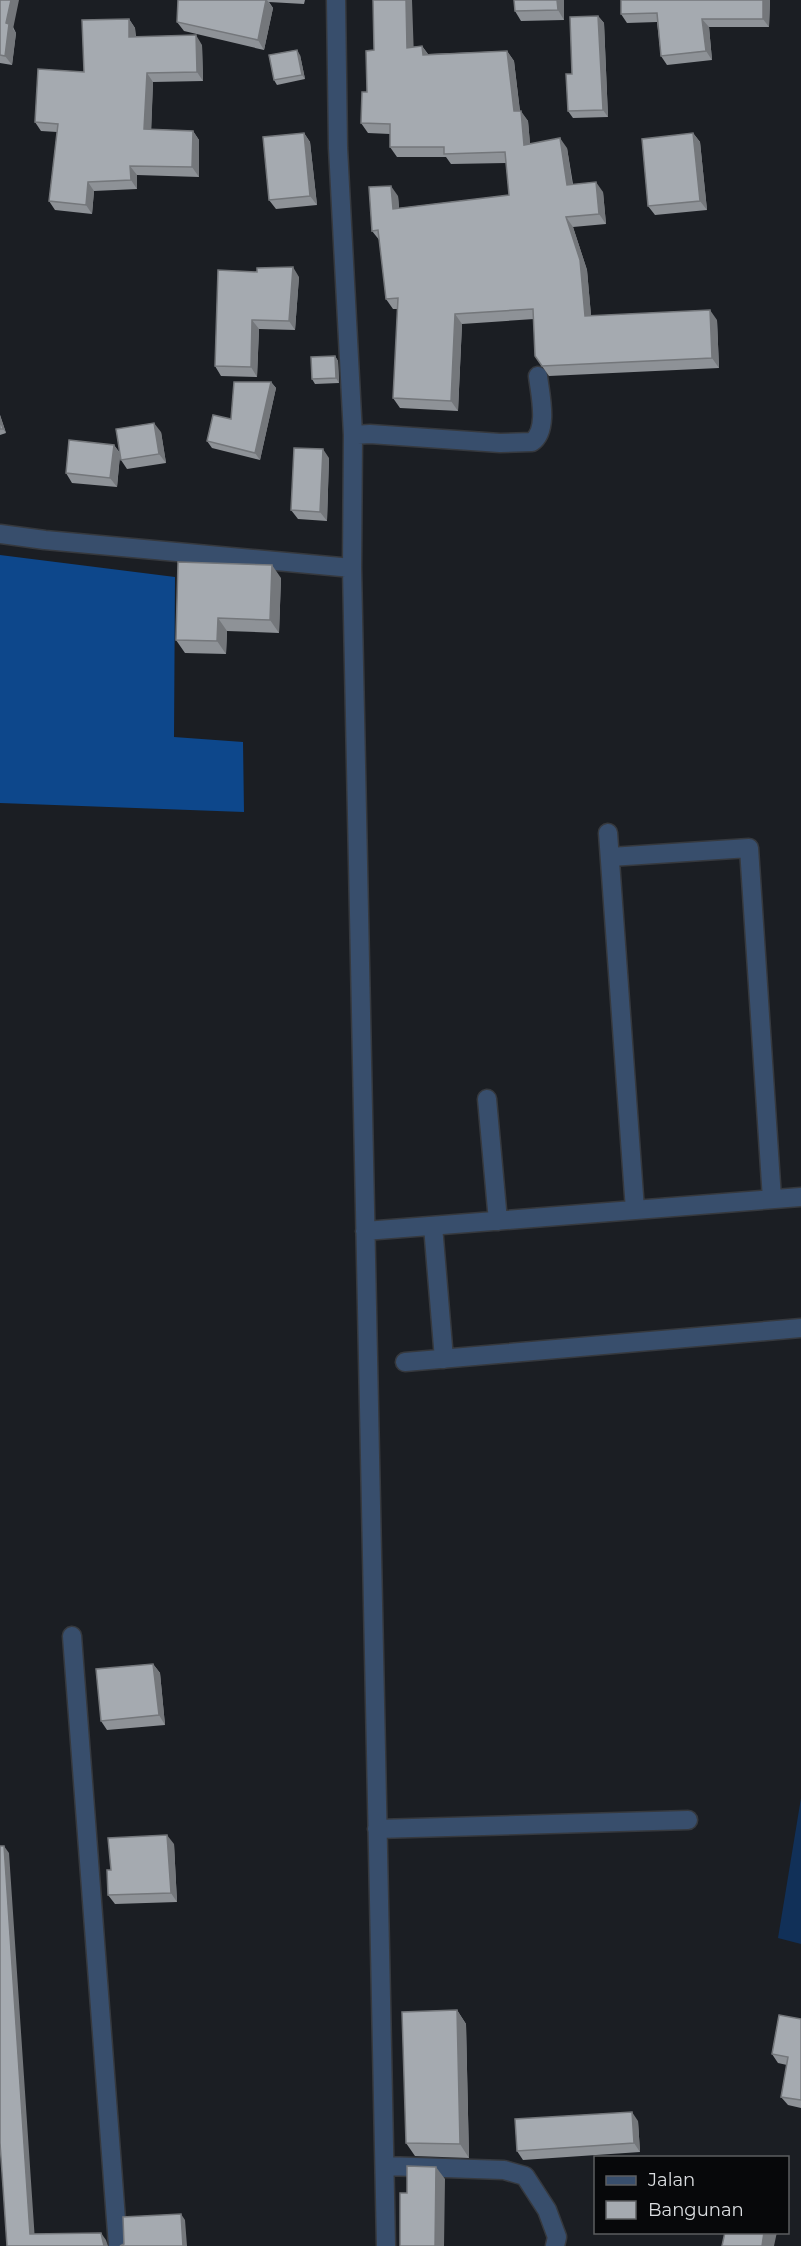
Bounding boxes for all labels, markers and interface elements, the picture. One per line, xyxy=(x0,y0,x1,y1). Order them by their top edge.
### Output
legend xyxy=(594,2156,789,2234)
text: Jalan xyxy=(647,2169,695,2191)
text: Bangunan xyxy=(648,2199,744,2221)

